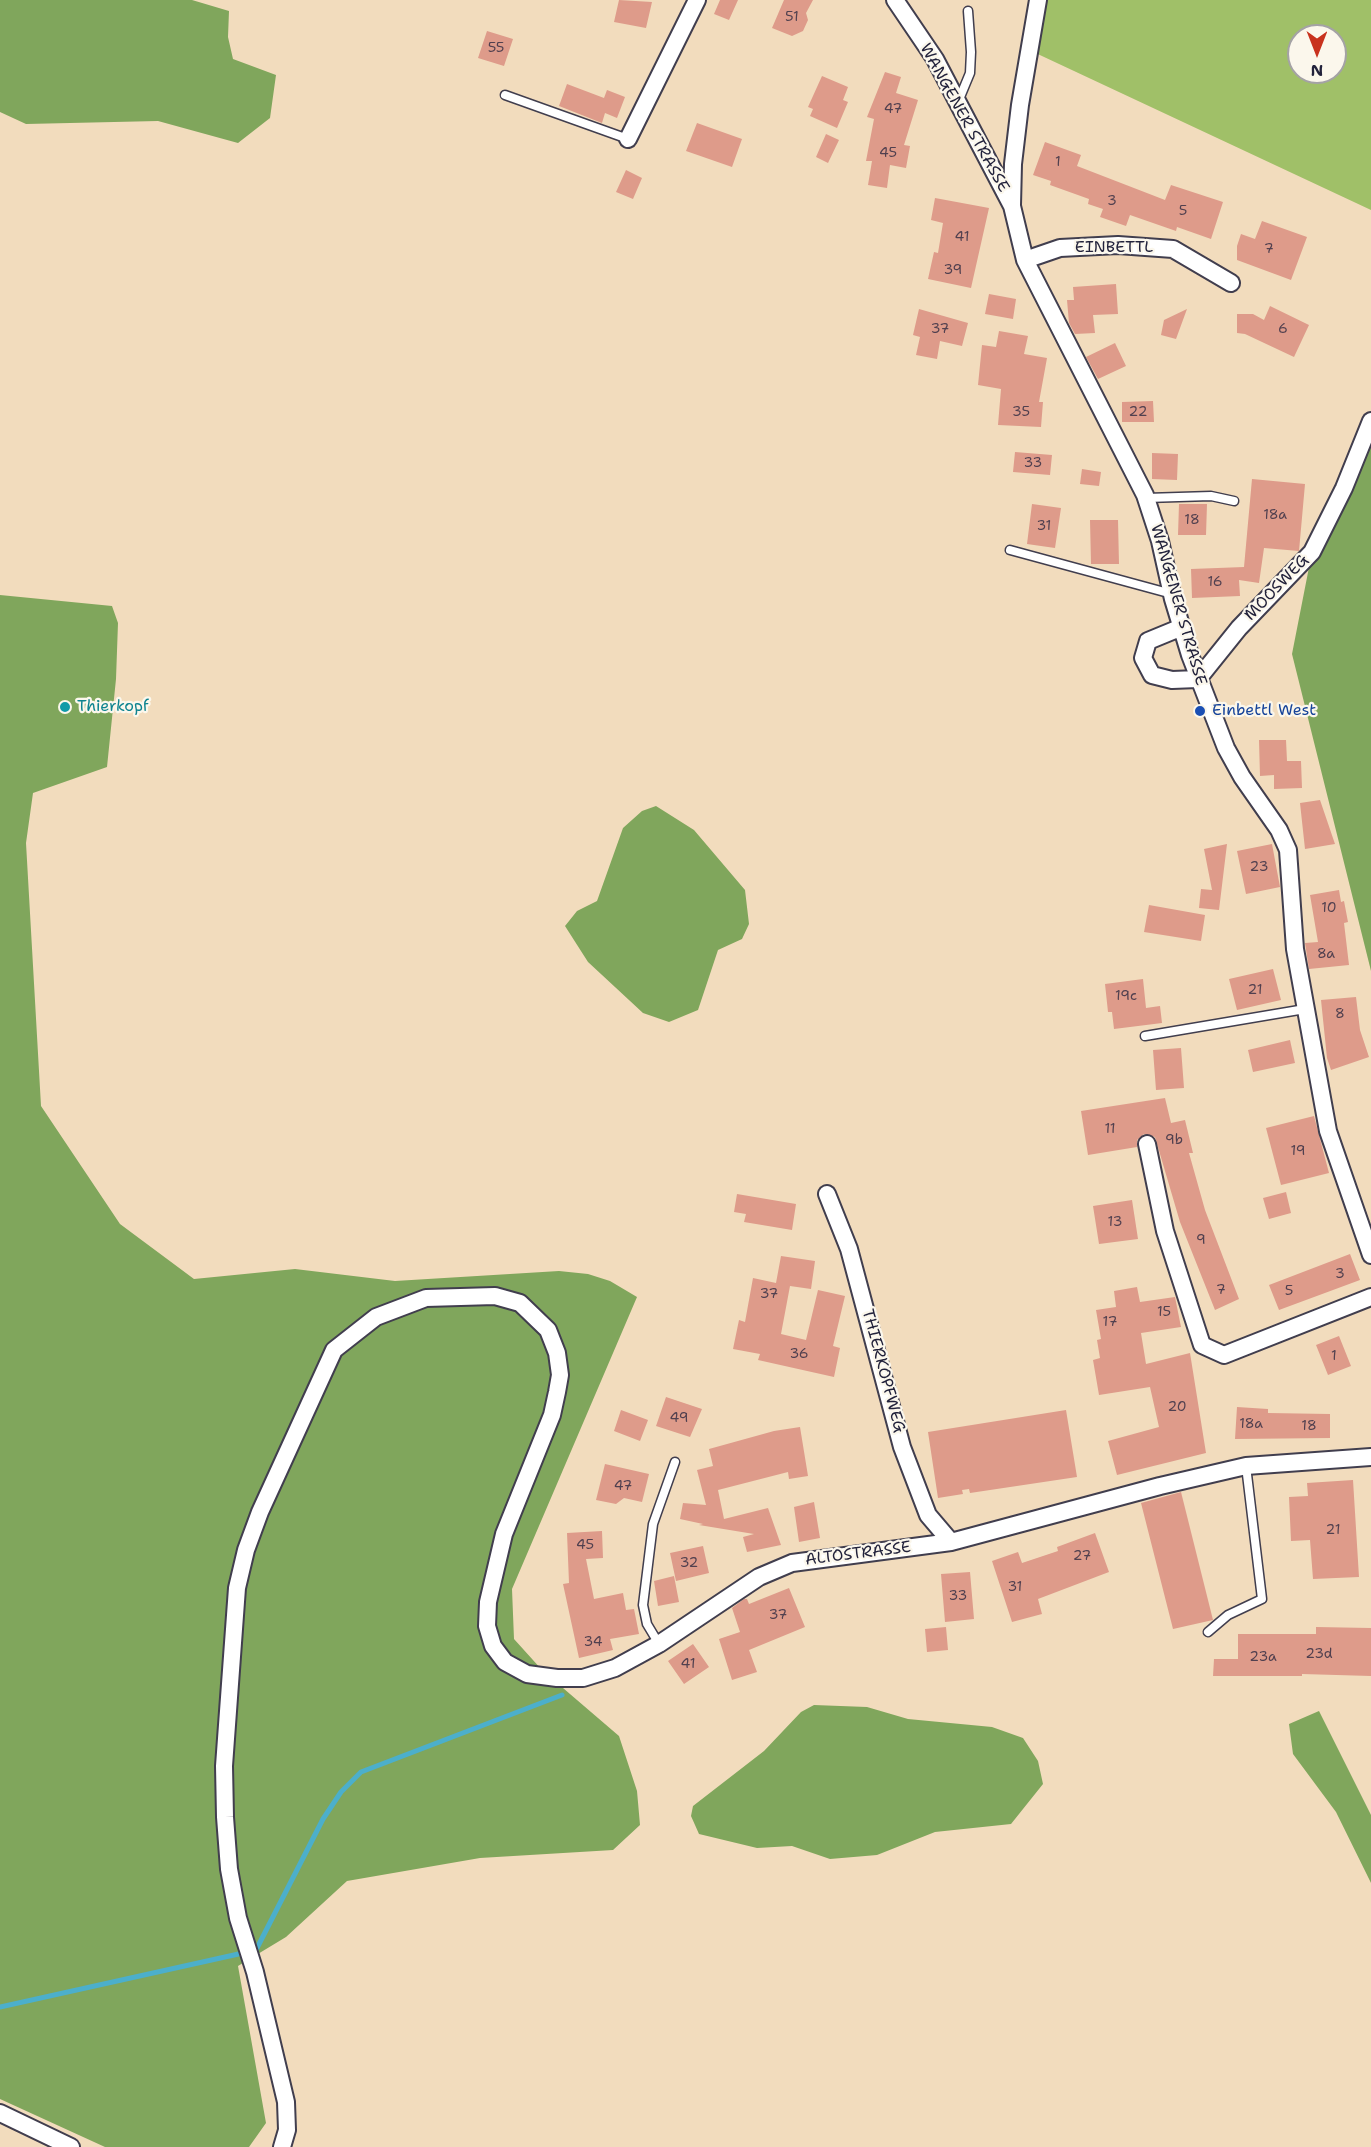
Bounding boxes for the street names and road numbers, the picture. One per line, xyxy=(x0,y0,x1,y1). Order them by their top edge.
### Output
street label: WANGENER STRASSE xyxy=(915,40,1013,196)
street label: EINBETTL xyxy=(1075,238,1153,258)
street label: WANGENER STRASSE xyxy=(1146,522,1210,688)
street label: MOOSWEG xyxy=(1241,551,1313,625)
street label: THIERKOPFWEG xyxy=(857,1307,909,1435)
street label: ALTOSTRASSE xyxy=(804,1538,912,1570)

